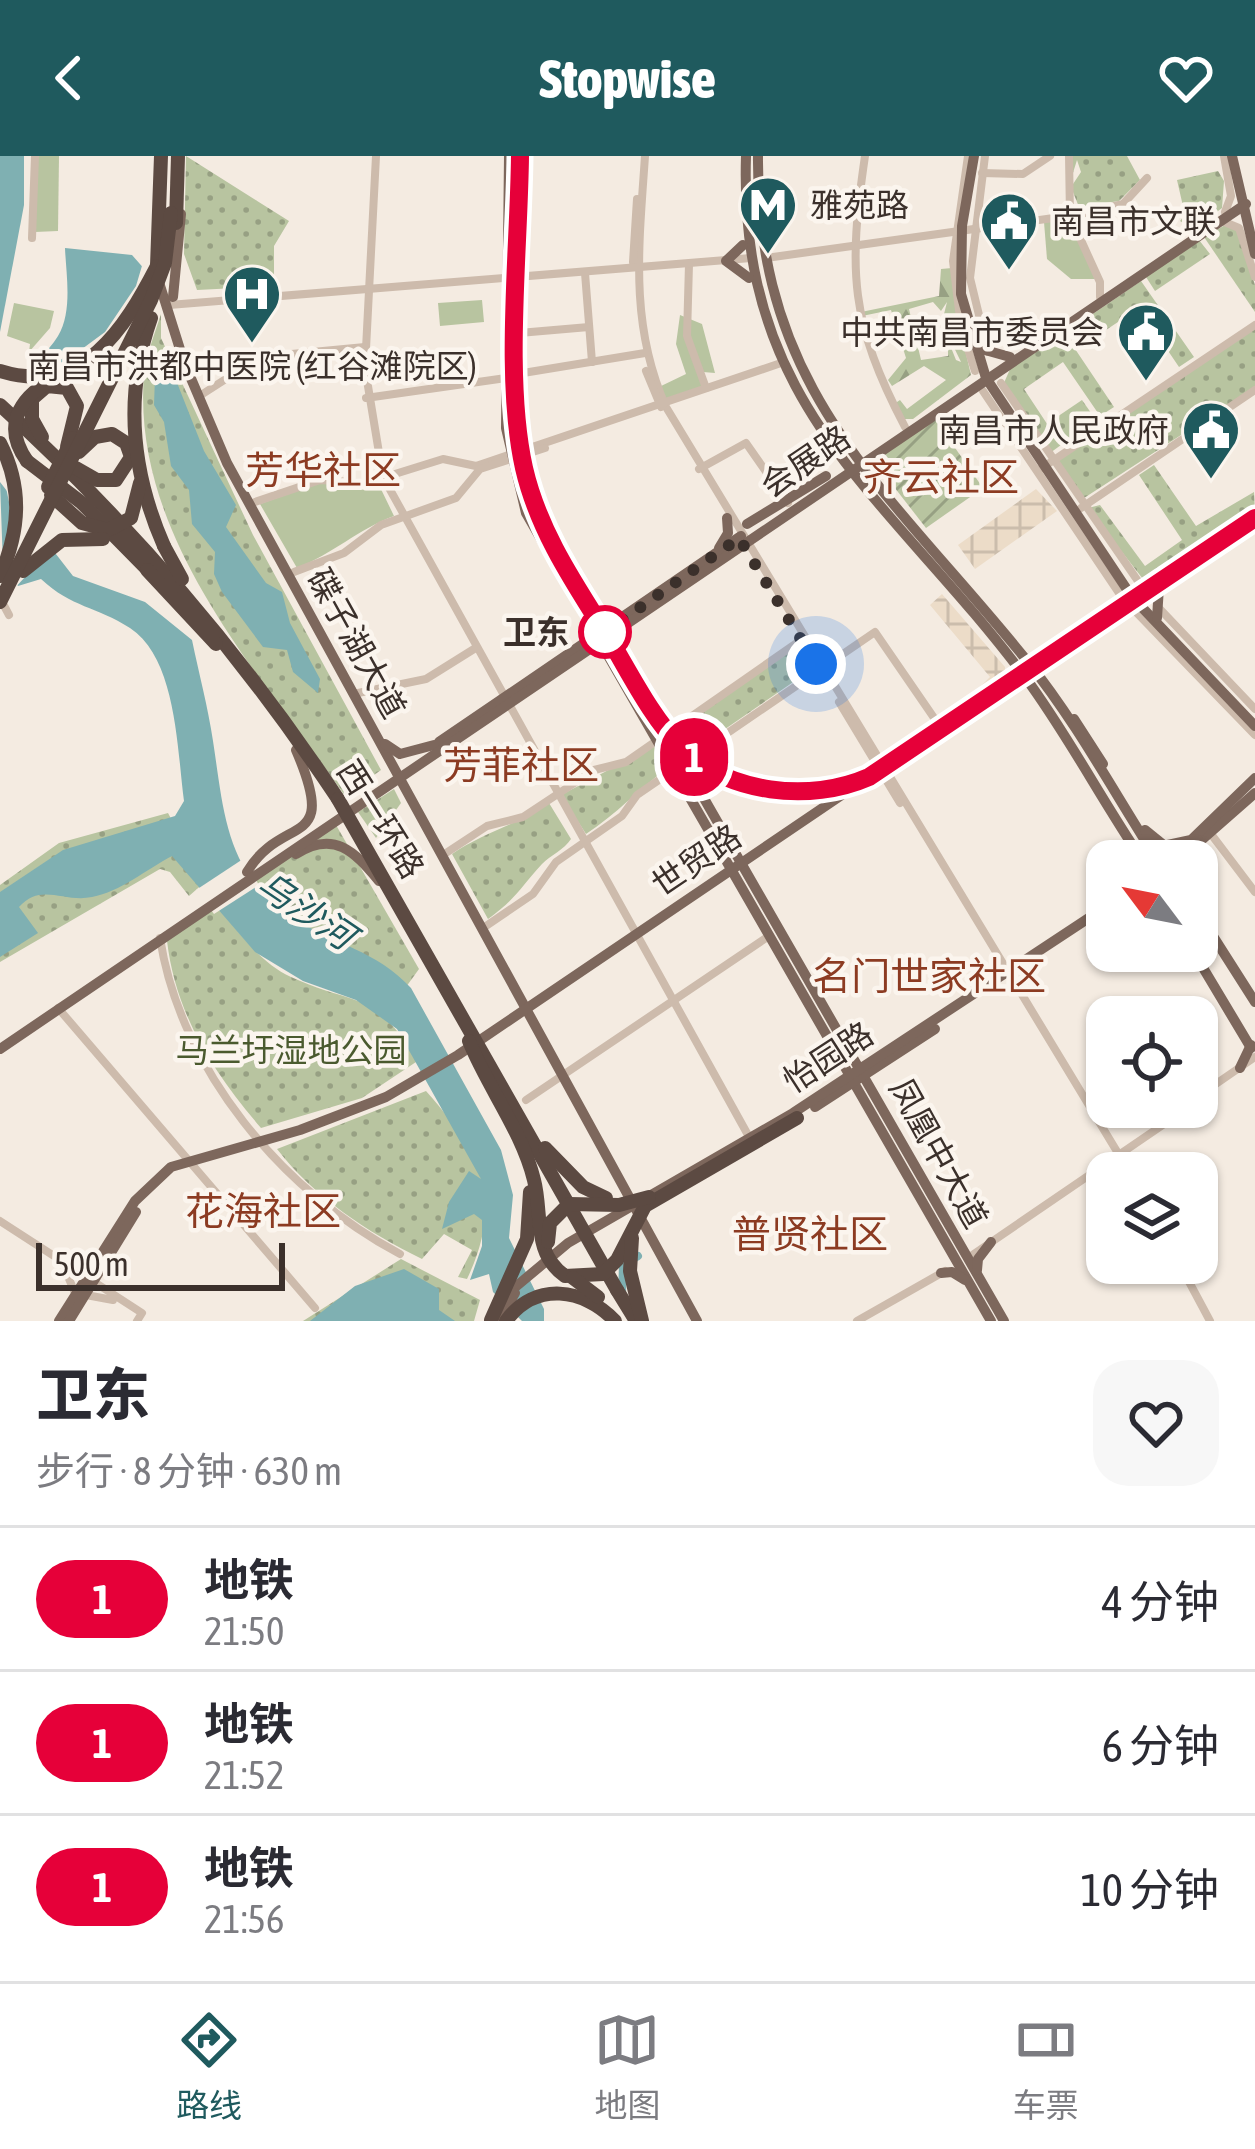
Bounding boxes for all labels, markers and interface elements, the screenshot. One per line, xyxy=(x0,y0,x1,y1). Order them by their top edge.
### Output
icon: back xyxy=(36,45,102,111)
icon: heart xyxy=(1153,45,1219,111)
text: Stopwise xyxy=(539,48,716,109)
metro station icon: 雅苑路 xyxy=(737,174,799,256)
place label: 雅苑路 xyxy=(810,186,909,224)
public building icon: 南昌市文联 xyxy=(978,190,1040,272)
place label: 南昌市文联 xyxy=(1051,202,1216,240)
hospital icon: 南昌市洪都中医院 (红谷滩院区) xyxy=(221,263,283,345)
public building icon: 中共南昌市委员会 xyxy=(1115,301,1177,383)
place label: 中共南昌市委员会 xyxy=(840,313,1104,351)
place label: 南昌市洪都中医院 (红谷滩院区) xyxy=(27,347,477,385)
public building icon: 南昌市人民政府 xyxy=(1180,399,1242,481)
place label: 南昌市人民政府 xyxy=(938,411,1169,449)
street label: 会展路 xyxy=(753,418,857,504)
district label: 芳华社区 xyxy=(245,448,401,492)
district label: 齐云社区 xyxy=(863,455,1019,499)
street label: 碟子湖大道 xyxy=(300,562,414,724)
marker: 卫东 xyxy=(580,607,630,657)
place label: 卫东 xyxy=(503,613,569,651)
your location xyxy=(786,634,846,694)
line badge: 1 xyxy=(655,718,733,796)
text: 1 xyxy=(684,733,704,781)
district label: 芳菲社区 xyxy=(443,743,599,787)
street label: 西一环路 xyxy=(330,753,432,885)
street label: 世贸路 xyxy=(644,817,748,903)
north arrow xyxy=(1086,840,1218,972)
map controls xyxy=(1086,840,1218,1284)
water label: 乌沙河 xyxy=(249,862,367,961)
district label: 名门世家社区 xyxy=(812,954,1046,998)
button: locate xyxy=(1086,996,1218,1128)
street label: 怡园路 xyxy=(776,1014,880,1100)
park label: 马兰圩湿地公园 xyxy=(176,1031,407,1069)
street label: 凤凰中大道 xyxy=(882,1072,996,1234)
button: layers xyxy=(1086,1152,1218,1284)
district label: 花海社区 xyxy=(185,1189,341,1233)
district label: 普贤社区 xyxy=(732,1212,888,1256)
scale bar xyxy=(36,1237,285,1290)
text: 500 m xyxy=(54,1245,129,1283)
button: heart xyxy=(1093,1360,1219,1486)
text: 卫东 xyxy=(36,1362,150,1427)
text: 步行 · 8 分钟 · 630 m xyxy=(36,1449,342,1493)
text: 地铁 xyxy=(204,1554,294,1606)
text: 1 xyxy=(92,1575,112,1623)
text: 4 分钟 xyxy=(1102,1576,1219,1628)
text: 21:50 xyxy=(204,1609,284,1653)
text: 地铁 xyxy=(204,1698,294,1750)
text: 1 xyxy=(92,1719,112,1767)
text: 6 分钟 xyxy=(1102,1720,1219,1772)
text: 21:52 xyxy=(204,1753,284,1797)
text: 地铁 xyxy=(204,1842,294,1894)
text: 1 xyxy=(92,1863,112,1911)
text: 10 分钟 xyxy=(1081,1864,1219,1916)
text: 21:56 xyxy=(204,1897,284,1941)
tab: 路线 xyxy=(176,2007,242,2127)
tab: 地图 xyxy=(594,2007,660,2127)
tab: 车票 xyxy=(1013,2007,1079,2127)

